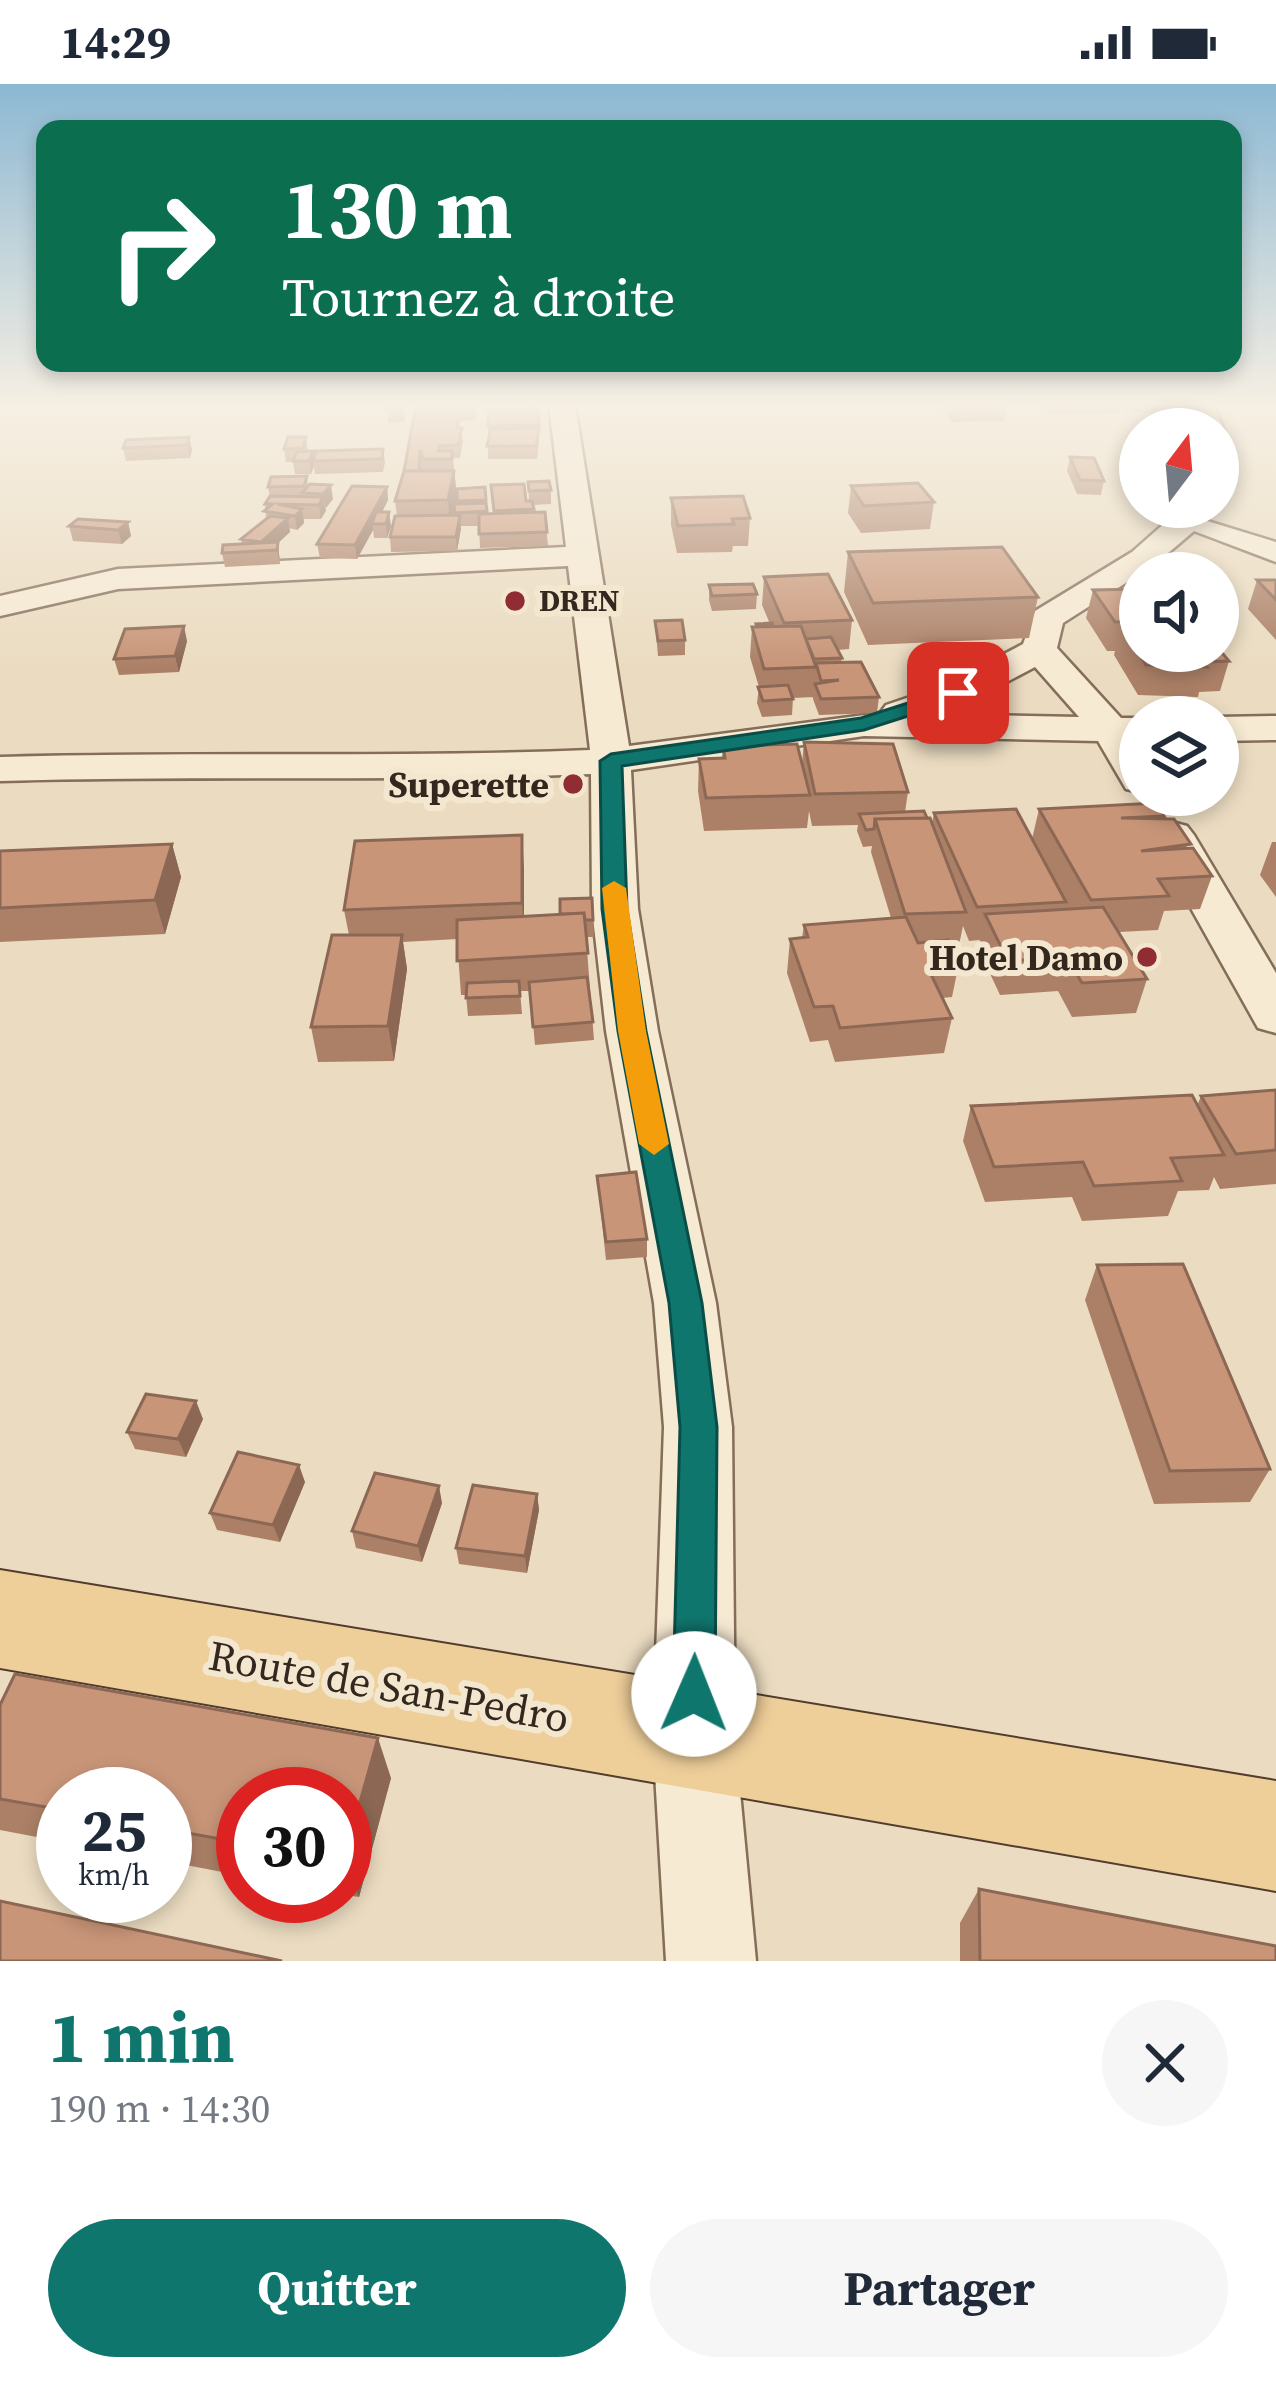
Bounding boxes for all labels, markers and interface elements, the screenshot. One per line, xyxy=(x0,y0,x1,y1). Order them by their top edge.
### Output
text: 14:29 xyxy=(60,11,171,73)
text: 130 m xyxy=(282,151,513,266)
icon: right xyxy=(84,168,240,324)
text: Tournez à droite xyxy=(282,260,676,334)
north arrow xyxy=(1119,408,1239,528)
map controls xyxy=(1119,408,1239,816)
button: sound xyxy=(1119,552,1239,672)
place label: DREN xyxy=(539,580,620,621)
marker: DREN xyxy=(502,588,528,614)
pin xyxy=(907,642,1009,744)
icon: arrive xyxy=(925,660,991,726)
button: layers xyxy=(1119,696,1239,816)
place label: Superette xyxy=(388,760,549,809)
marker: Superette xyxy=(560,771,586,797)
place label: Hotel Damo xyxy=(929,933,1123,982)
marker: Hotel Damo xyxy=(1134,944,1160,970)
street label: Route de San-Pedro xyxy=(204,1626,574,1746)
position arrow xyxy=(631,1631,757,1757)
speed limit sign: 30 xyxy=(216,1767,372,1923)
text: 25 xyxy=(81,1789,147,1871)
text: km/h xyxy=(78,1854,150,1895)
text: 1 min xyxy=(48,1987,235,2086)
button: close xyxy=(1102,2000,1228,2126)
text: 190 m · 14:30 xyxy=(48,2082,270,2135)
button: Quitter xyxy=(48,2219,626,2357)
button: Partager xyxy=(650,2219,1228,2357)

